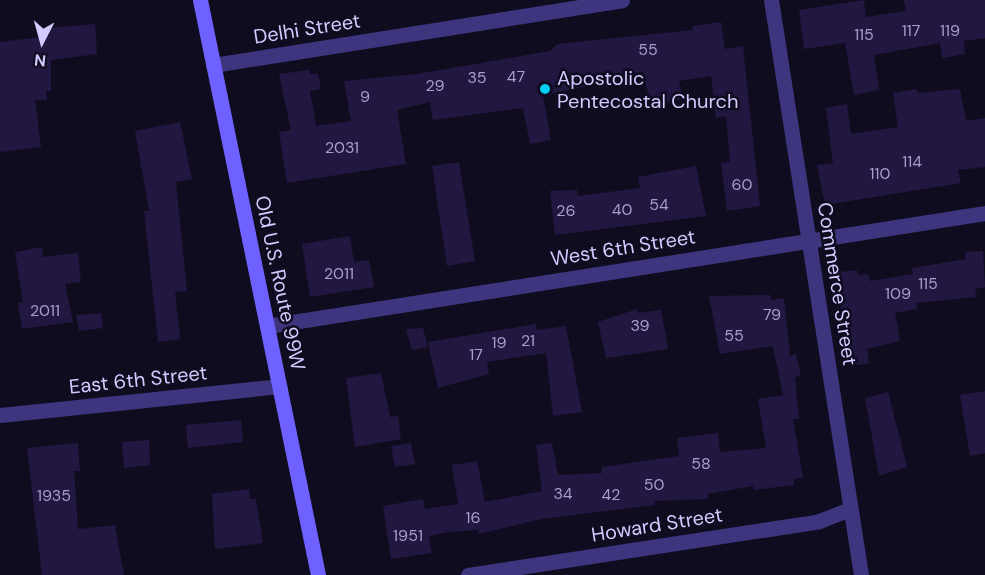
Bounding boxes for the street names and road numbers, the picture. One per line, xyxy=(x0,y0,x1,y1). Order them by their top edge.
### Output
street label: Delhi Street xyxy=(252,9,362,49)
street label: Old U.S. Route 99W xyxy=(250,194,310,372)
street label: Commerce Street xyxy=(812,201,862,367)
street label: West 6th Street xyxy=(549,225,697,271)
street label: East 6th Street xyxy=(68,361,208,399)
street label: Howard Street xyxy=(590,503,724,547)

